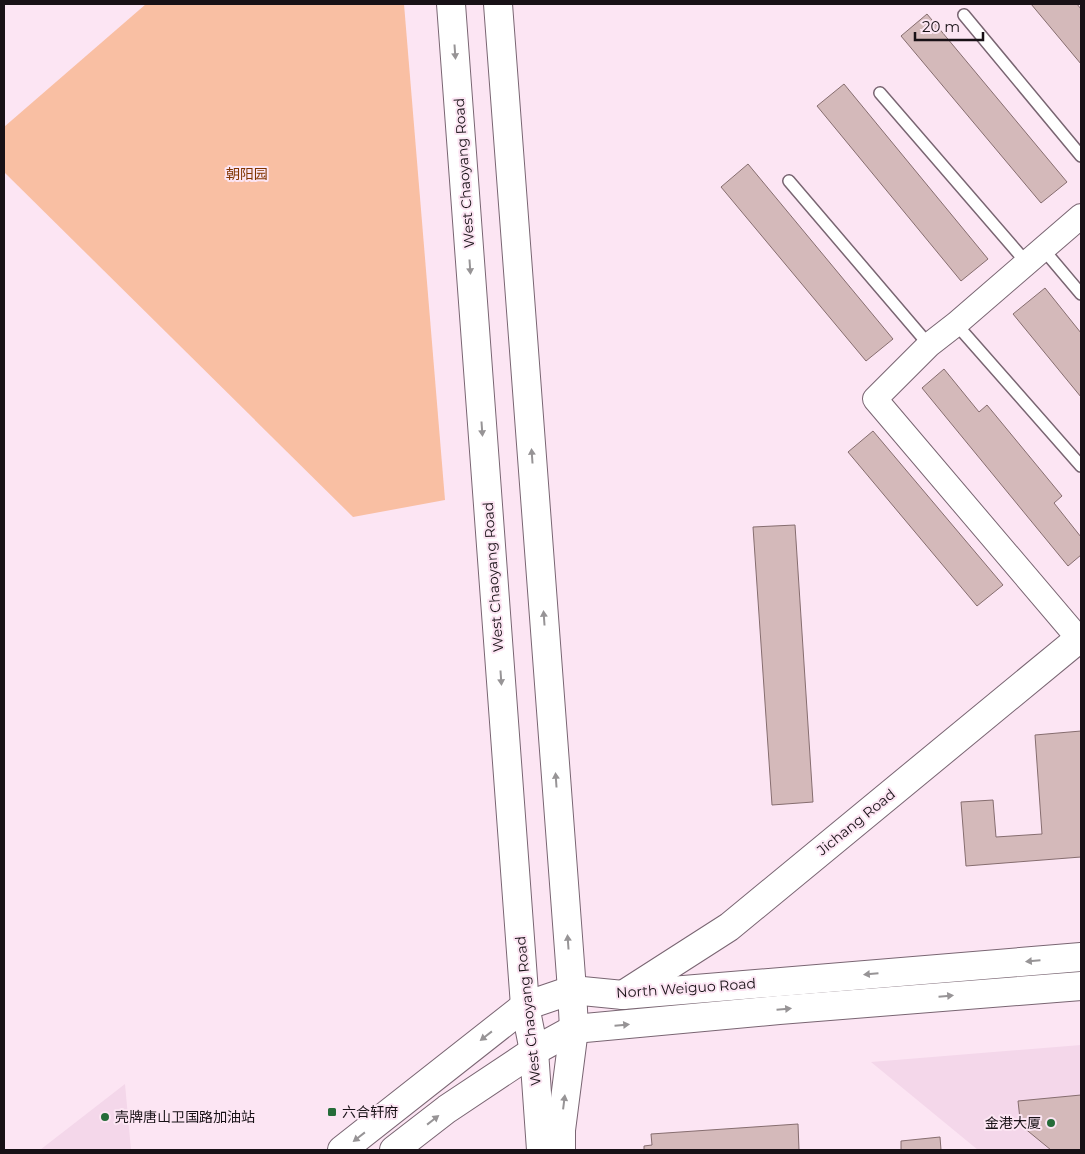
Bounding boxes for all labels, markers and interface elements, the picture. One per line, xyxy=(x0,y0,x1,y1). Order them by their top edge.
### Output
scale bar xyxy=(915,10,982,42)
text: 20 m xyxy=(922,17,960,36)
one-way arrow xyxy=(451,45,459,61)
street label: West Chaoyang Road xyxy=(450,97,478,249)
park label: 朝阳园 xyxy=(226,165,268,183)
one-way arrow xyxy=(467,259,475,275)
one-way arrow xyxy=(479,421,487,437)
one-way arrow xyxy=(528,447,536,463)
street label: West Chaoyang Road xyxy=(479,501,507,653)
one-way arrow xyxy=(540,609,548,625)
one-way arrow xyxy=(497,670,505,686)
one-way arrow xyxy=(552,771,560,787)
street label: Jichang Road xyxy=(812,785,899,860)
one-way arrow xyxy=(564,933,572,949)
street label: West Chaoyang Road xyxy=(511,935,545,1087)
one-way arrow xyxy=(1024,958,1040,966)
one-way arrow xyxy=(862,971,878,979)
street label: North Weiguo Road xyxy=(616,974,756,1002)
one-way arrow xyxy=(938,992,954,1000)
one-way arrow xyxy=(776,1005,792,1013)
one-way arrow xyxy=(614,1021,630,1029)
one-way arrow xyxy=(480,1030,493,1041)
one-way arrow xyxy=(560,1093,568,1109)
place label: 六合轩府 xyxy=(342,1103,398,1121)
marker: 六合轩府 xyxy=(326,1106,338,1118)
place label: 壳牌唐山卫国路加油站 xyxy=(115,1108,255,1126)
marker: 壳牌唐山卫国路加油站 xyxy=(99,1111,111,1123)
place label: 金港大厦 xyxy=(985,1114,1041,1132)
one-way arrow xyxy=(426,1115,439,1126)
marker: 金港大厦 xyxy=(1045,1117,1057,1129)
one-way arrow xyxy=(352,1132,366,1142)

